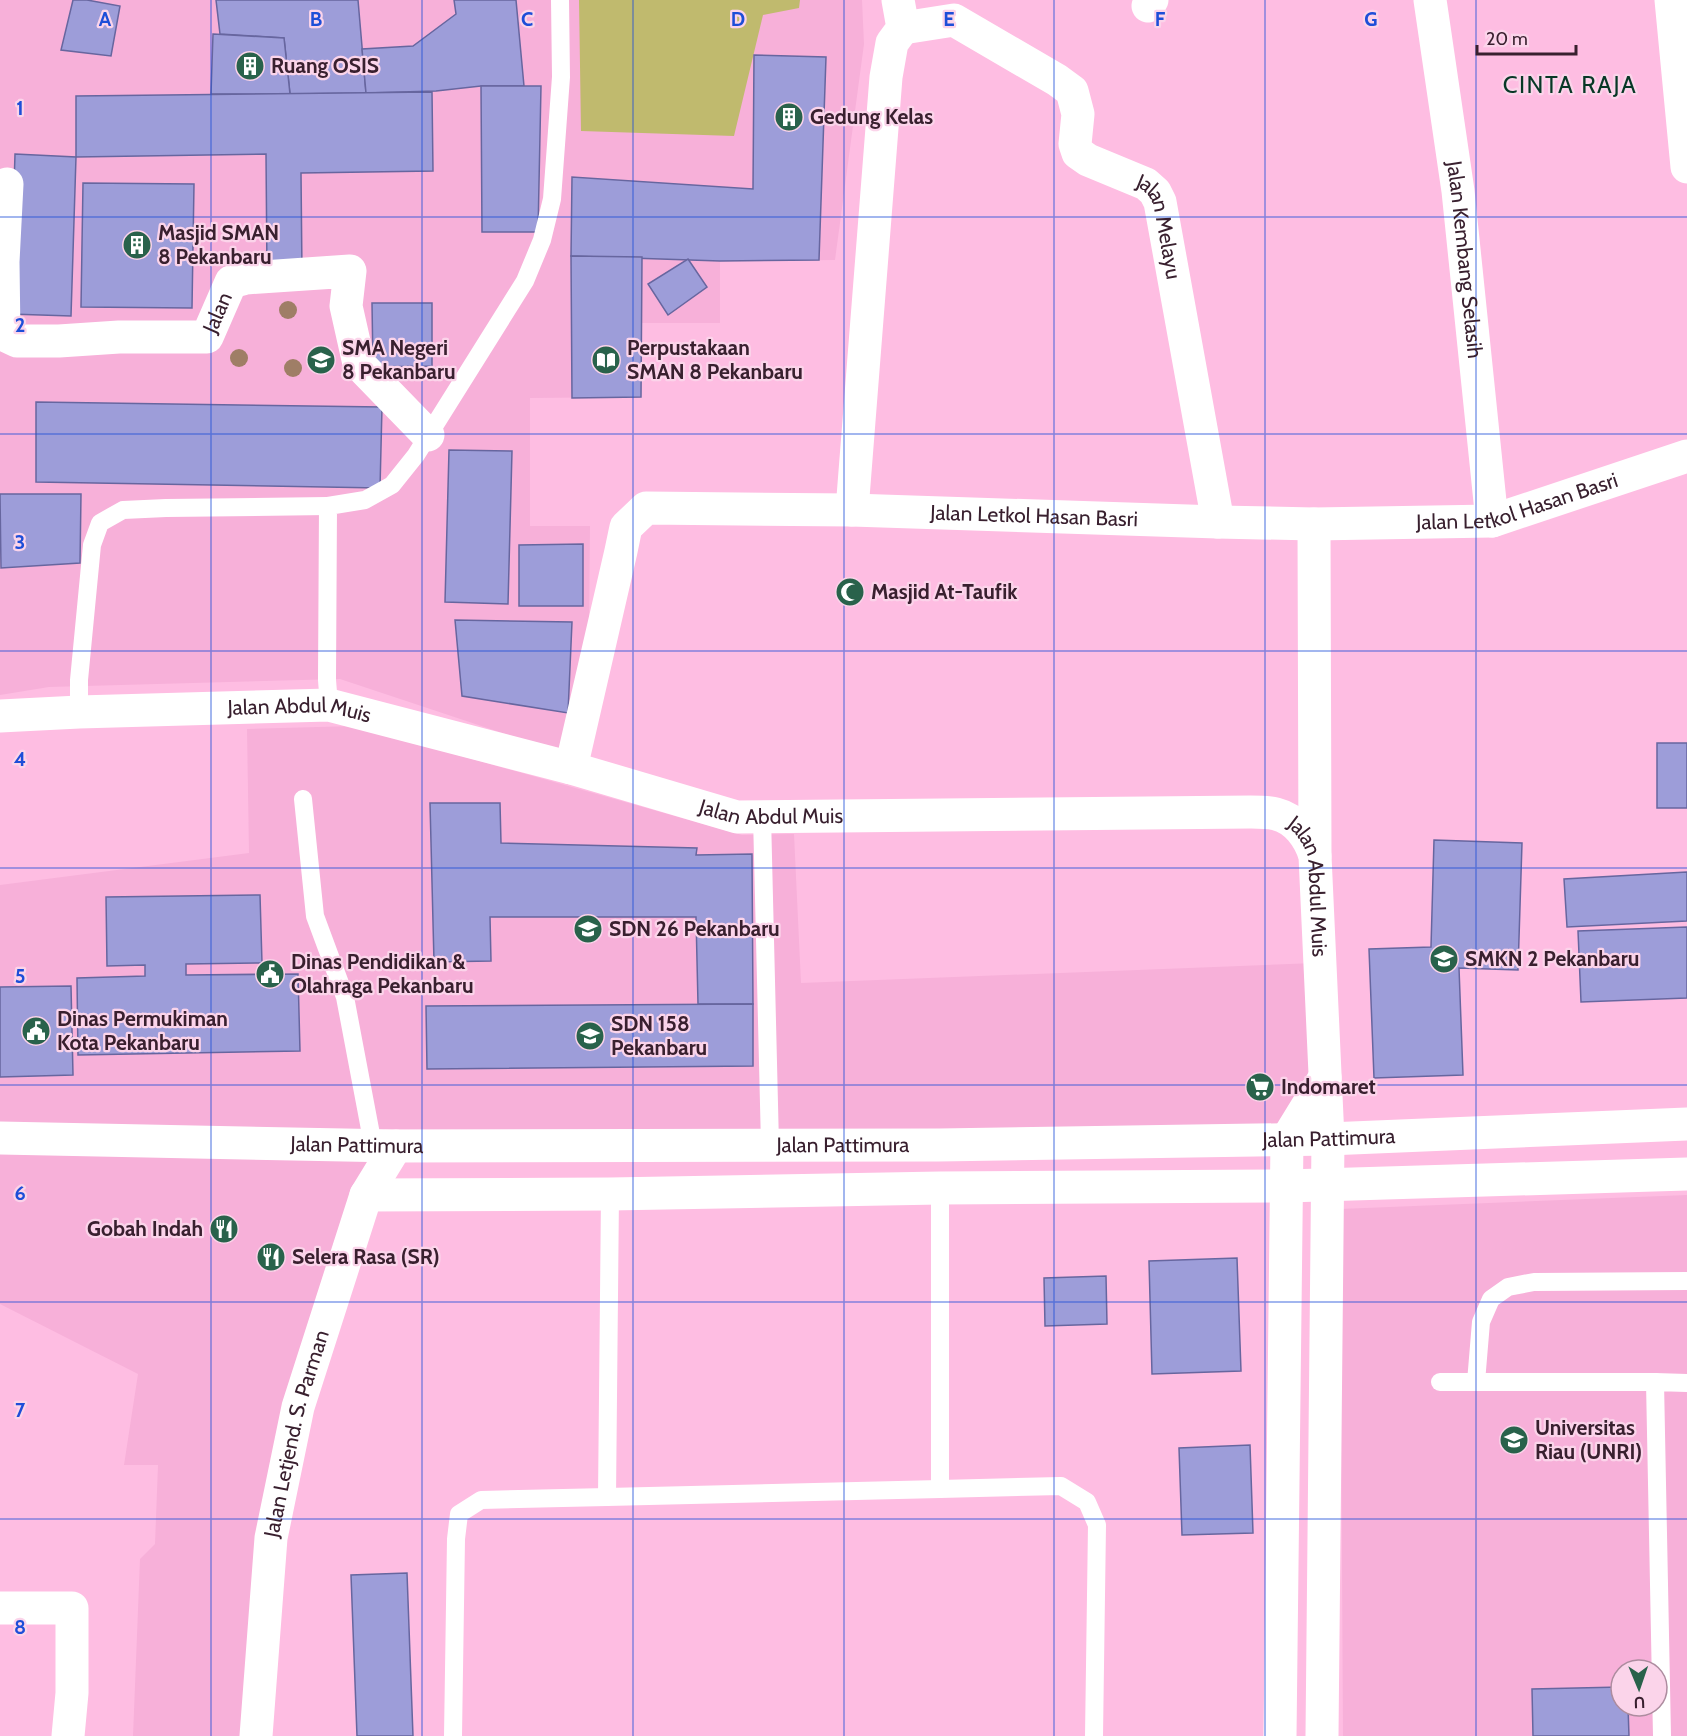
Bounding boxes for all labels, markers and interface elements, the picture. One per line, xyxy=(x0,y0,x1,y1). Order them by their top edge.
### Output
text: A xyxy=(99,7,112,31)
text: B xyxy=(310,7,322,31)
text: C xyxy=(521,7,533,31)
text: D xyxy=(731,7,745,31)
text: E xyxy=(943,7,955,31)
text: F xyxy=(1155,7,1166,31)
text: G xyxy=(1364,7,1378,31)
scale bar xyxy=(1477,18,1576,56)
text: 20 m xyxy=(1486,28,1528,50)
building icon: Ruang OSIS xyxy=(234,50,266,82)
place label: Ruang OSIS xyxy=(271,53,379,78)
district label: CINTA RAJA xyxy=(1503,70,1637,99)
text: 1 xyxy=(16,96,24,120)
building icon: Gedung Kelas xyxy=(773,101,805,133)
place label: Gedung Kelas xyxy=(810,104,933,129)
street label: Jalan Kembang Selasih xyxy=(1442,158,1488,360)
street label: Jalan Melayu xyxy=(1132,168,1187,281)
place label: Masjid SMAN 8 Pekanbaru xyxy=(158,220,279,269)
building icon: Masjid SMAN 8 Pekanbaru xyxy=(121,229,153,261)
street label: Jalan xyxy=(197,288,237,338)
text: 2 xyxy=(15,313,25,337)
place label: SMA Negeri 8 Pekanbaru xyxy=(342,335,456,384)
place label: Perpustakaan SMAN 8 Pekanbaru xyxy=(627,335,803,384)
school or university icon: SMA Negeri 8 Pekanbaru xyxy=(305,344,337,376)
library icon: Perpustakaan SMAN 8 Pekanbaru xyxy=(590,344,622,376)
street label: Jalan Letkol Hasan Basri xyxy=(1415,467,1621,534)
street label: Jalan Letkol Hasan Basri xyxy=(929,500,1138,531)
text: 3 xyxy=(15,530,25,554)
mosque icon: Masjid At-Taufik xyxy=(834,576,866,608)
place label: Masjid At-Taufik xyxy=(871,579,1018,604)
street label: Jalan Abdul Muis xyxy=(226,692,374,728)
text: 4 xyxy=(14,747,26,771)
street label: Jalan Abdul Muis xyxy=(696,793,843,829)
street label: Jalan Abdul Muis xyxy=(1283,810,1333,958)
school or university icon: SDN 26 Pekanbaru xyxy=(572,913,604,945)
place label: SDN 26 Pekanbaru xyxy=(609,916,780,941)
school or university icon: SMKN 2 Pekanbaru xyxy=(1428,943,1460,975)
place label: SMKN 2 Pekanbaru xyxy=(1465,946,1639,971)
place label: Dinas Pendidikan & Olahraga Pekanbaru xyxy=(291,949,474,998)
public building icon: Dinas Pendidikan & Olahraga Pekanbaru xyxy=(254,958,286,990)
text: 5 xyxy=(15,964,25,988)
place label: Dinas Permukiman Kota Pekanbaru xyxy=(57,1006,228,1055)
place label: SDN 158 Pekanbaru xyxy=(611,1011,707,1060)
public building icon: Dinas Permukiman Kota Pekanbaru xyxy=(20,1015,52,1047)
school or university icon: SDN 158 Pekanbaru xyxy=(574,1020,606,1052)
supermarket icon: Indomaret xyxy=(1244,1071,1276,1103)
place label: Indomaret xyxy=(1281,1074,1376,1099)
street label: Jalan Pattimura xyxy=(1261,1123,1396,1152)
street label: Jalan Pattimura xyxy=(289,1131,423,1158)
street label: Jalan Pattimura xyxy=(775,1132,909,1157)
text: 6 xyxy=(14,1181,26,1205)
restaurant icon: Gobah Indah xyxy=(208,1213,240,1245)
place label: Gobah Indah xyxy=(87,1216,203,1241)
restaurant icon: Selera Rasa (SR) xyxy=(255,1241,287,1273)
place label: Selera Rasa (SR) xyxy=(292,1244,440,1269)
street label: Jalan Letjend. S. Parman xyxy=(258,1327,334,1540)
text: 7 xyxy=(15,1398,26,1422)
place label: Universitas Riau (UNRI) xyxy=(1535,1415,1642,1464)
school or university icon: Universitas Riau (UNRI) xyxy=(1498,1424,1530,1456)
text: 8 xyxy=(14,1615,26,1639)
north arrow xyxy=(1609,1658,1669,1718)
text: U xyxy=(1633,1693,1646,1712)

